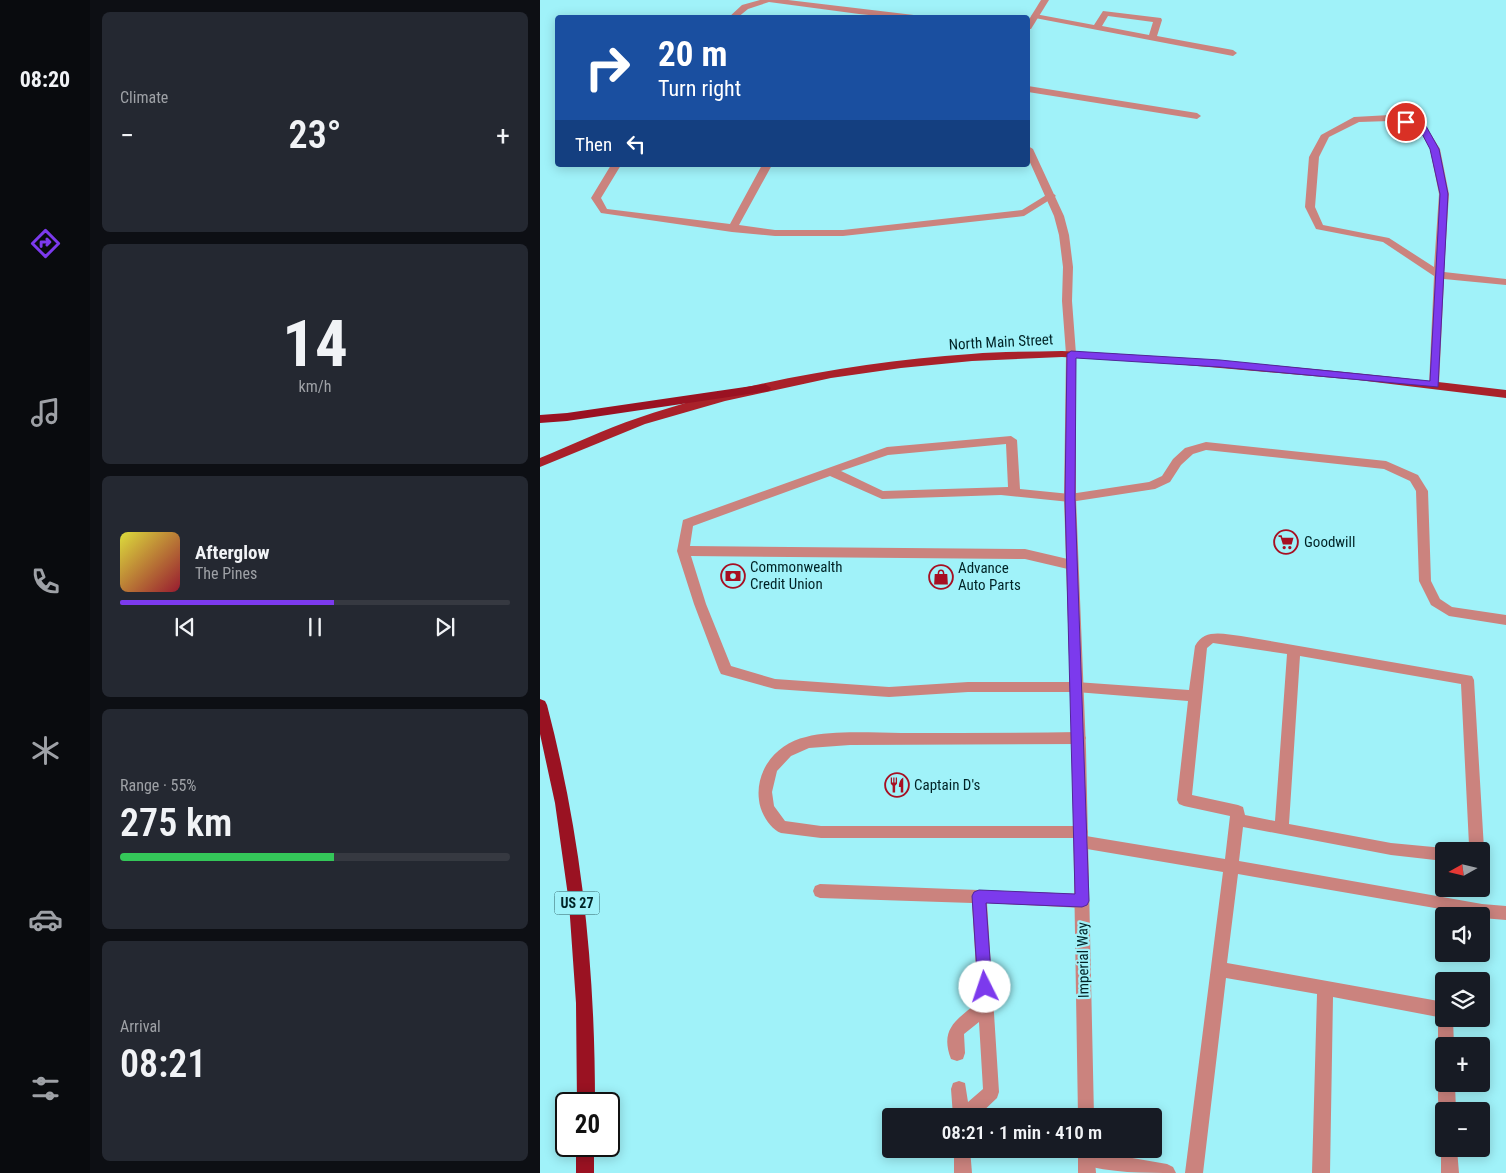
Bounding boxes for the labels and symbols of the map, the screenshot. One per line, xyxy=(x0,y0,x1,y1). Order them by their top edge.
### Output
pin xyxy=(1385,101,1427,143)
street label: North Main Street xyxy=(948,330,1054,354)
supermarket icon: Goodwill xyxy=(1273,529,1299,555)
place label: Goodwill xyxy=(1304,533,1355,551)
place label: Commonwealth Credit Union xyxy=(750,558,843,593)
place label: Advance Auto Parts xyxy=(958,559,1021,594)
bank icon: Commonwealth Credit Union xyxy=(720,563,746,589)
shop icon: Advance Auto Parts xyxy=(928,564,954,590)
restaurant icon: Captain D's xyxy=(884,772,910,798)
place label: Captain D's xyxy=(914,776,980,794)
north arrow xyxy=(1435,842,1490,898)
road number: US 27 xyxy=(555,891,600,914)
street label: Imperial Way xyxy=(1073,922,1093,998)
position arrow xyxy=(958,960,1010,1012)
speed limit sign: 20 xyxy=(555,1092,620,1157)

